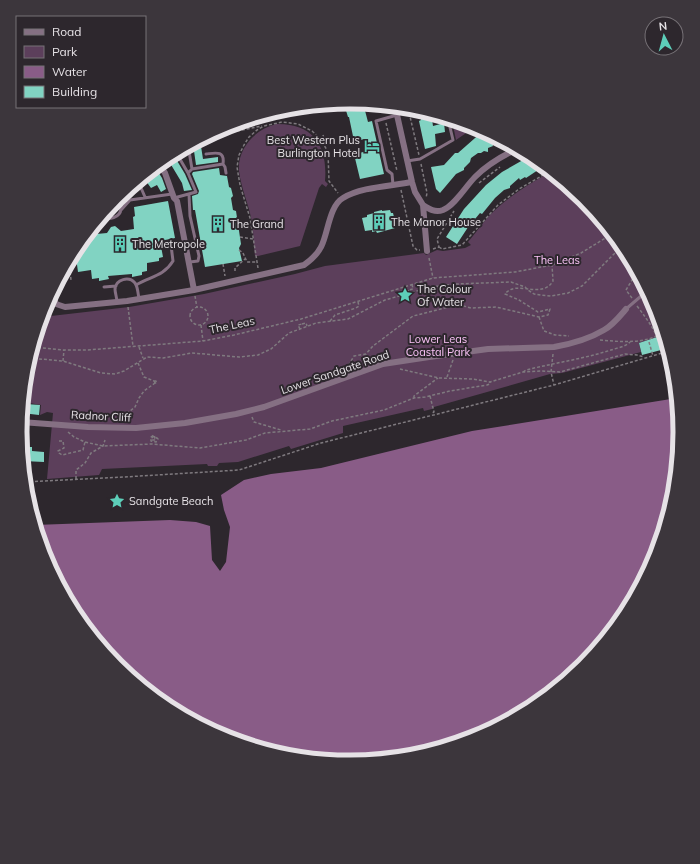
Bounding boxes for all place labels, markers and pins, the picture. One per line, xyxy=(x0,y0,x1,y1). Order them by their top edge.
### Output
place label: Best Western Plus Burlington Hotel xyxy=(267,133,360,160)
hotel icon: Best Western Plus Burlington Hotel xyxy=(363,137,381,155)
building icon: The Manor House xyxy=(370,213,388,231)
building icon: The Grand xyxy=(209,215,227,233)
place label: The Manor House xyxy=(391,215,481,229)
place label: The Grand xyxy=(230,217,284,231)
building icon: The Metropole xyxy=(111,235,129,253)
place label: The Metropole xyxy=(132,237,205,251)
place label: The Colour Of Water xyxy=(417,282,472,309)
place icon: The Colour Of Water xyxy=(396,286,414,304)
place icon: Sandgate Beach xyxy=(108,492,126,510)
place label: Sandgate Beach xyxy=(129,494,213,508)

